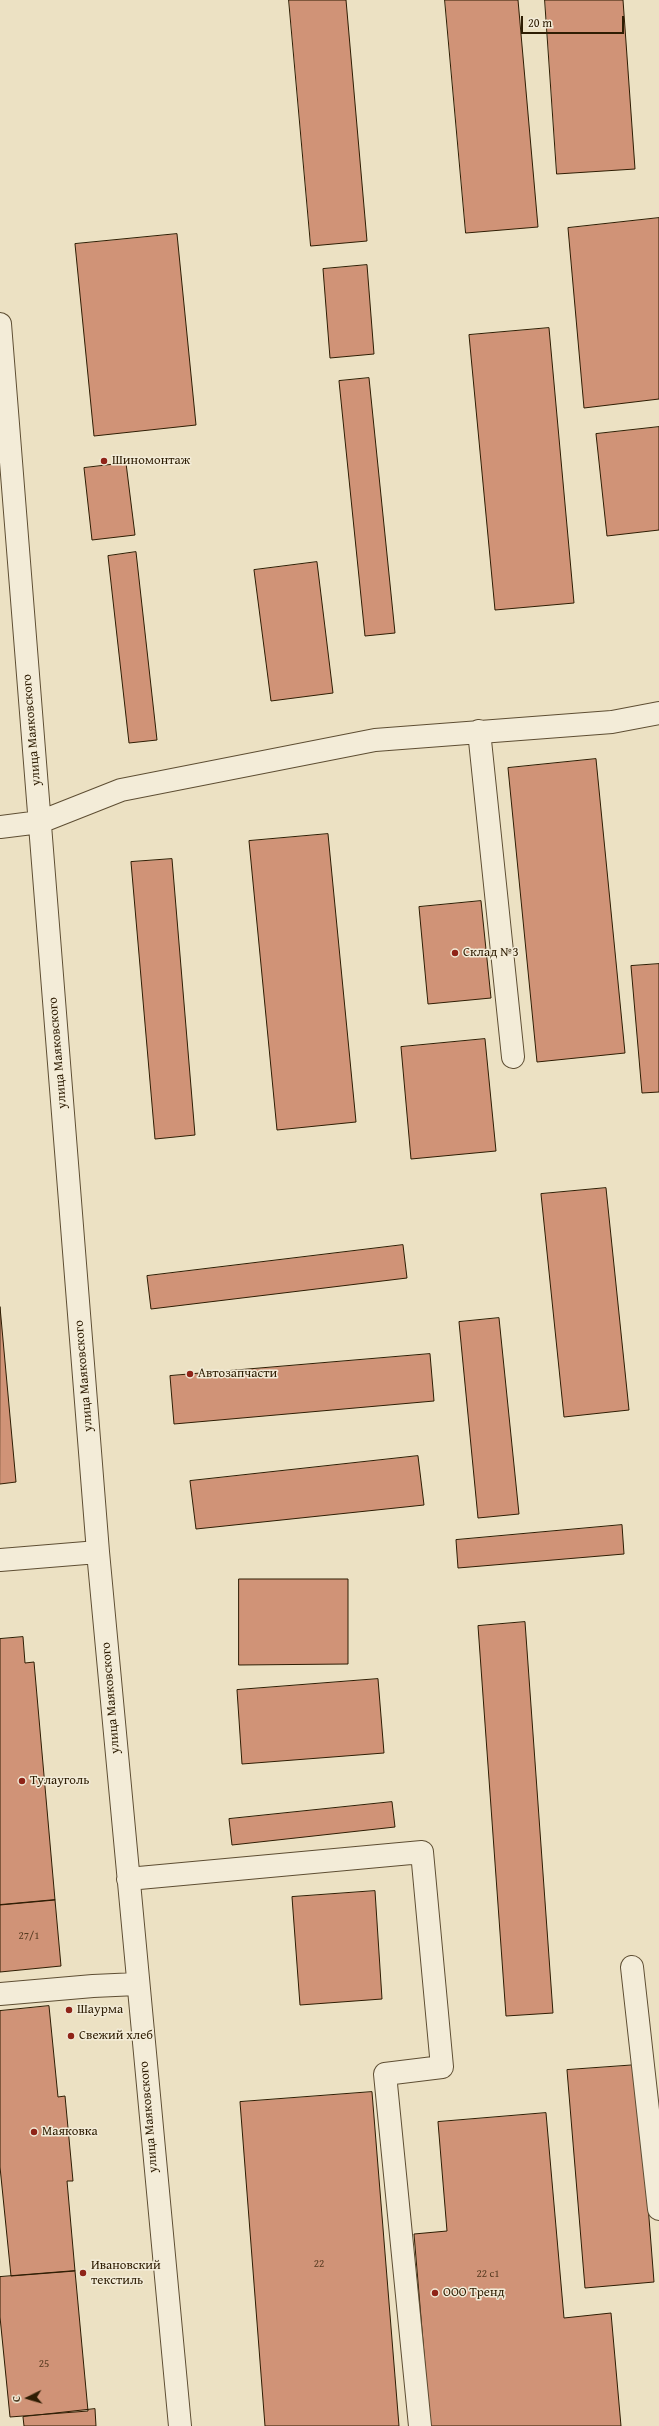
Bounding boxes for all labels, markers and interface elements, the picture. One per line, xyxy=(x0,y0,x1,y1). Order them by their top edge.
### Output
scale bar xyxy=(523,8,626,34)
text: 20 m xyxy=(528,14,552,31)
place label: Шиномонтаж xyxy=(112,453,190,469)
marker: Шиномонтаж xyxy=(99,456,109,466)
street label: улица Маяковского xyxy=(19,674,45,786)
place label: Склад №3 xyxy=(463,945,519,961)
marker: Склад №3 xyxy=(450,948,460,958)
street label: улица Маяковского xyxy=(45,997,71,1109)
street label: улица Маяковского xyxy=(71,1320,97,1432)
place label: Автозапчасти xyxy=(198,1366,277,1382)
marker: Автозапчасти xyxy=(185,1369,195,1379)
street label: улица Маяковского xyxy=(98,1642,124,1754)
place label: Тулауголь xyxy=(30,1773,89,1789)
marker: Тулауголь xyxy=(17,1776,27,1786)
house number: 27/1 xyxy=(18,1929,40,1943)
place label: Шаурма xyxy=(77,2002,123,2018)
marker: Шаурма xyxy=(64,2005,74,2015)
place label: Свежий хлеб xyxy=(79,2028,153,2044)
marker: Свежий хлеб xyxy=(66,2031,76,2041)
street label: улица Маяковского xyxy=(136,2061,162,2173)
place label: Маяковка xyxy=(42,2124,98,2140)
marker: Маяковка xyxy=(29,2127,39,2137)
house number: 22 xyxy=(314,2257,324,2271)
place label: Ивановский текстиль xyxy=(91,2258,161,2289)
house number: 22 с1 xyxy=(476,2267,500,2281)
marker: Ивановский текстиль xyxy=(78,2268,88,2278)
place label: ООО Тренд xyxy=(443,2285,505,2301)
marker: ООО Тренд xyxy=(430,2288,440,2298)
house number: 25 xyxy=(39,2357,49,2371)
north arrow xyxy=(8,2378,48,2418)
text: С xyxy=(8,2395,24,2403)

